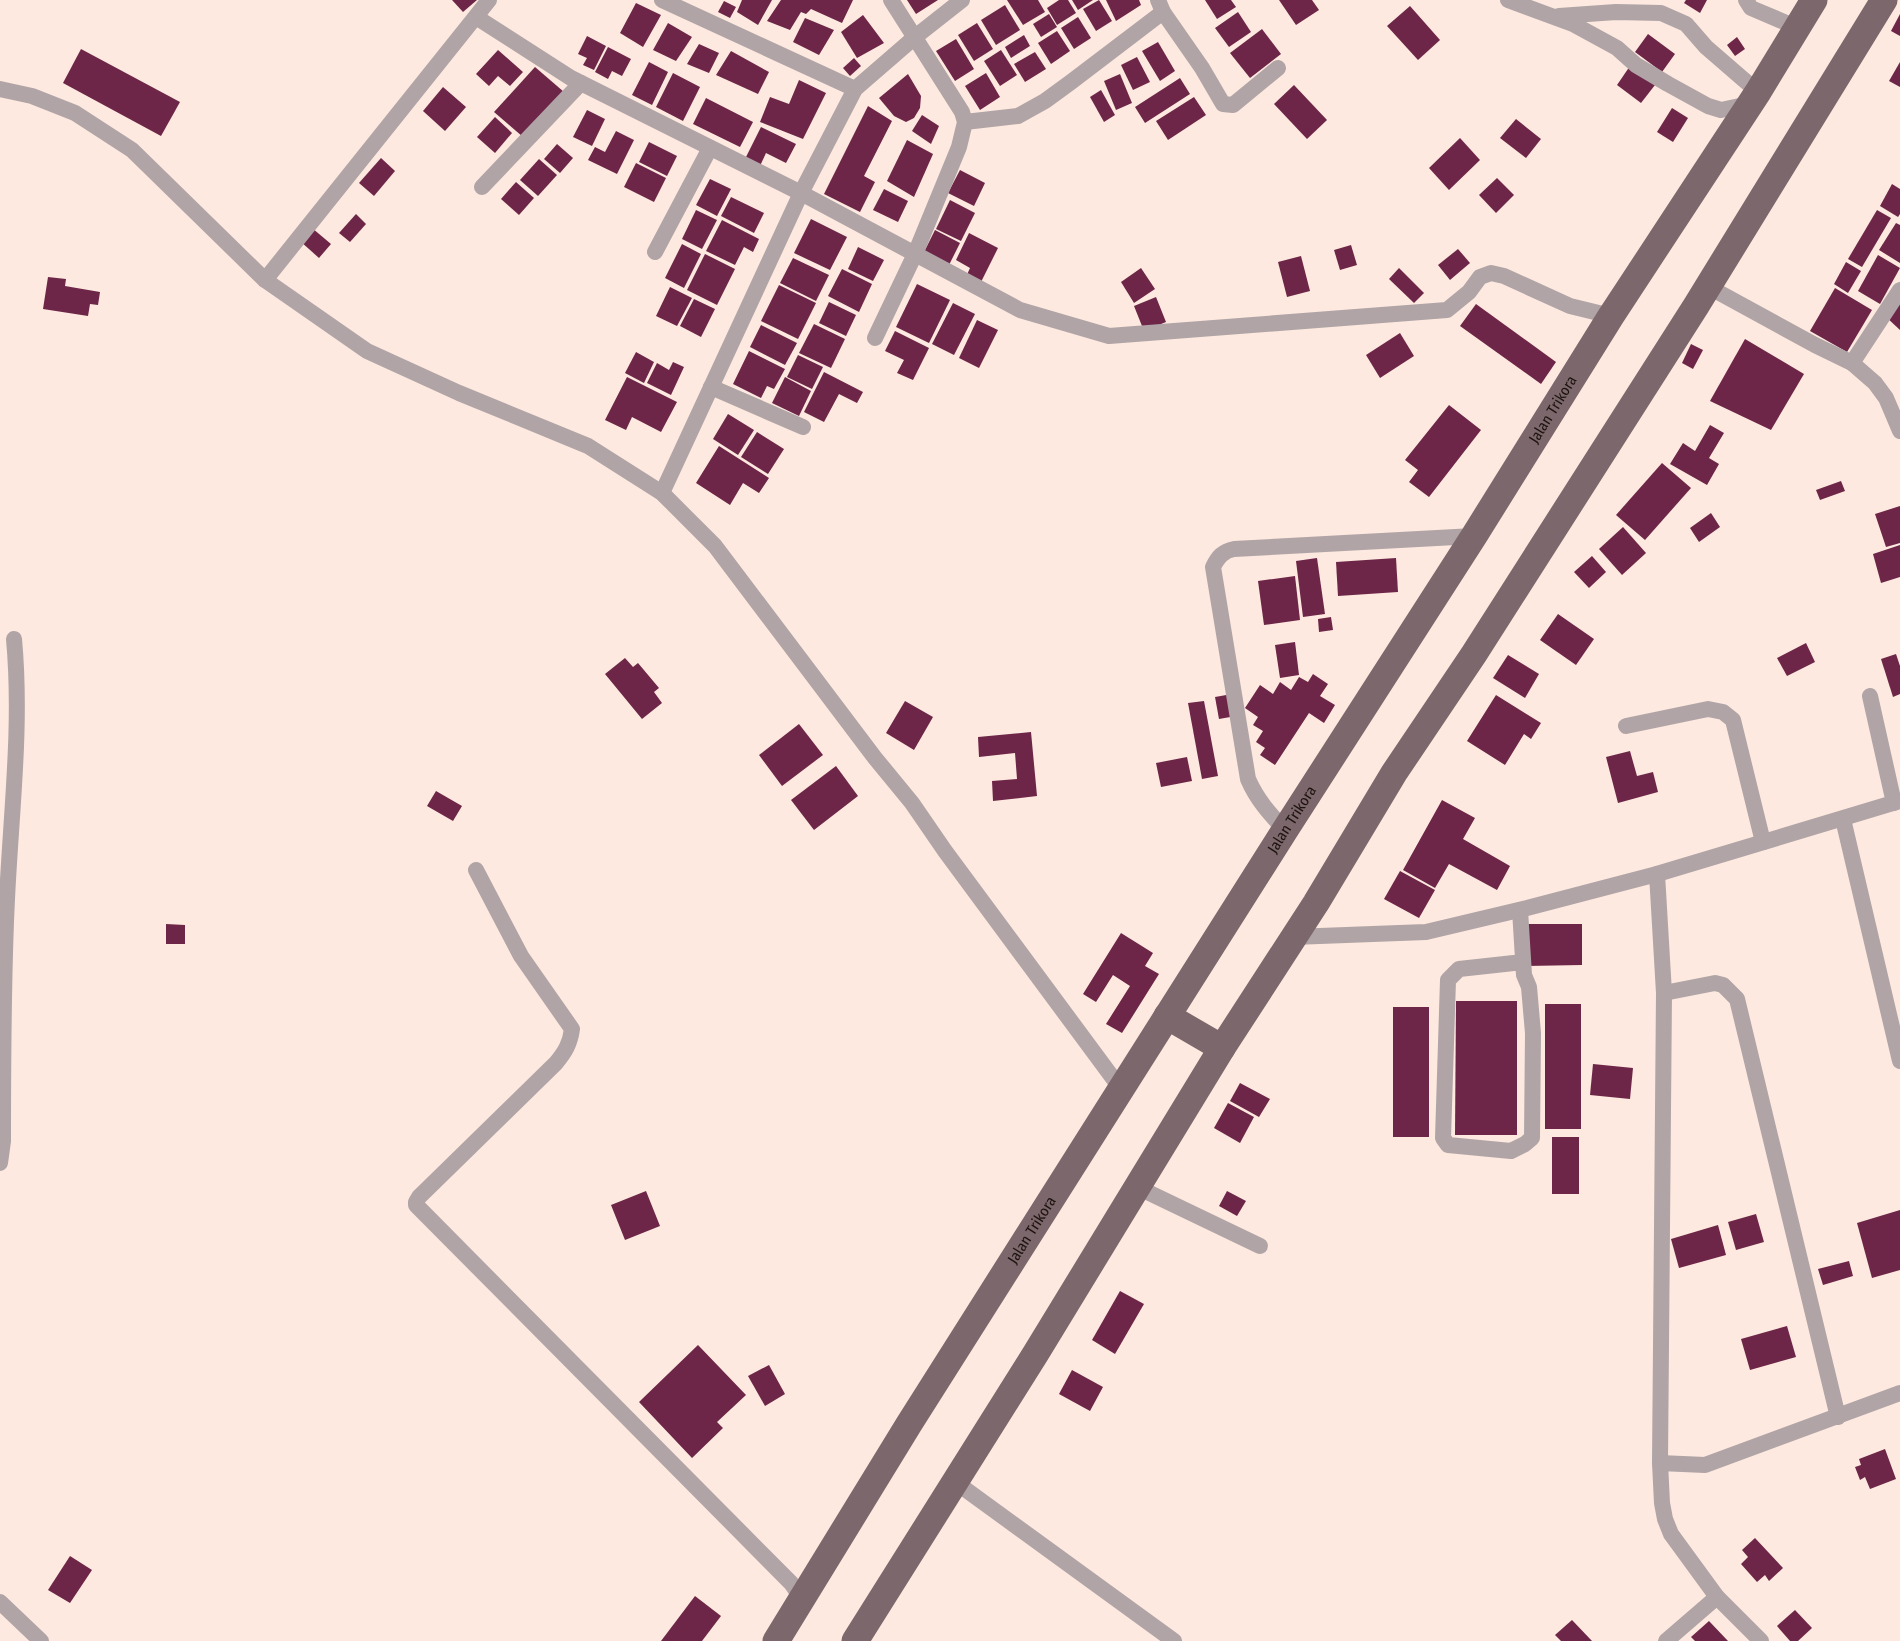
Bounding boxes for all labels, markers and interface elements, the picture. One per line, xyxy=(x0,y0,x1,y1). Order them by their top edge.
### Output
street label: Jalan Trikora xyxy=(1525,372,1581,447)
street label: Jalan Trikora xyxy=(1264,782,1320,857)
street label: Jalan Trikora xyxy=(1004,1193,1060,1267)

